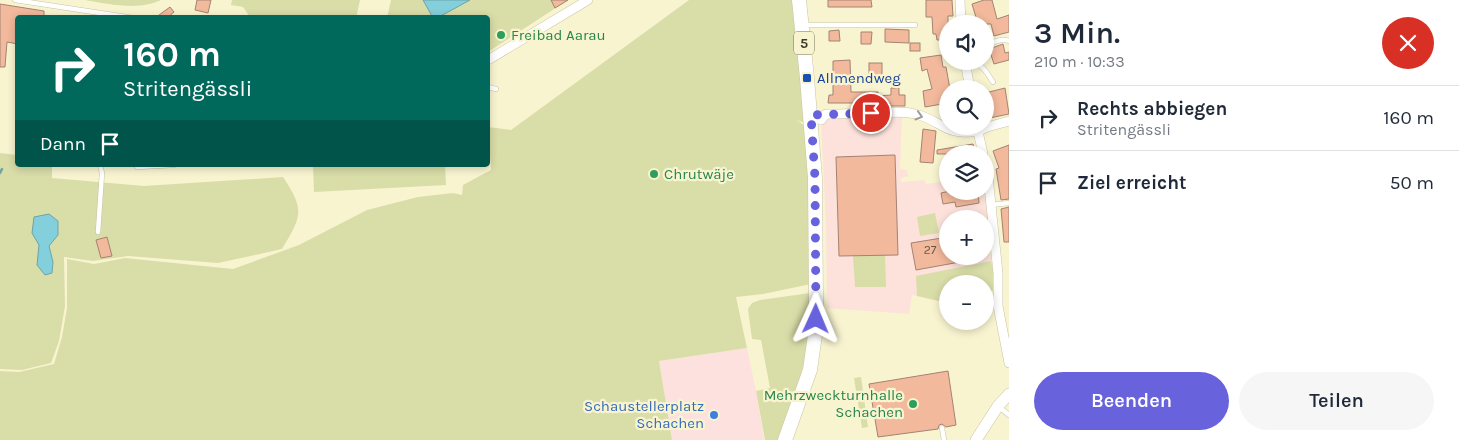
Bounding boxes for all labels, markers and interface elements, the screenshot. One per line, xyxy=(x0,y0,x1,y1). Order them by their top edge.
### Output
map controls xyxy=(939,15,994,330)
button: sound xyxy=(939,15,994,70)
text: 3 Min. xyxy=(1034,15,1120,51)
button: close xyxy=(1382,17,1434,69)
place label: Freibad Aarau xyxy=(511,26,606,44)
marker: Freibad Aarau xyxy=(495,29,507,41)
road number: 5 xyxy=(794,32,814,54)
text: 160 m xyxy=(123,34,221,75)
icon: right xyxy=(40,35,105,100)
text: 210 m · 10:33 xyxy=(1034,52,1125,71)
place label: Allmendweg xyxy=(817,69,901,87)
marker: Allmendweg xyxy=(801,72,813,84)
text: Stritengässli xyxy=(123,76,252,102)
button: search xyxy=(939,80,994,135)
pin xyxy=(850,92,892,134)
text: Rechts abbiegen xyxy=(1077,98,1227,120)
icon: arrive xyxy=(857,99,885,127)
icon: right xyxy=(1034,104,1062,132)
text: 160 m xyxy=(1383,107,1434,129)
one-way arrow xyxy=(915,110,923,120)
text: Stritengässli xyxy=(1077,120,1171,139)
icon: arrive xyxy=(96,130,124,158)
text: Dann xyxy=(40,133,86,155)
button: layers xyxy=(939,145,994,200)
place label: Chrutwäje xyxy=(664,165,734,183)
marker: Chrutwäje xyxy=(648,168,660,180)
icon: arrive xyxy=(1034,169,1062,197)
text: Ziel erreicht xyxy=(1077,172,1187,194)
text: 50 m xyxy=(1390,172,1434,194)
button: + xyxy=(939,210,994,265)
house number: 27 xyxy=(924,243,937,257)
button: − xyxy=(939,275,994,330)
position arrow xyxy=(789,292,841,344)
button: Beenden xyxy=(1034,372,1229,430)
button: Teilen xyxy=(1239,372,1434,430)
place label: Mehrzweckturnhalle Schachen xyxy=(764,386,903,421)
place label: Schaustellerplatz Schachen xyxy=(584,397,704,432)
marker: Mehrzweckturnhalle Schachen xyxy=(907,398,919,410)
marker: Schaustellerplatz Schachen xyxy=(708,409,720,421)

